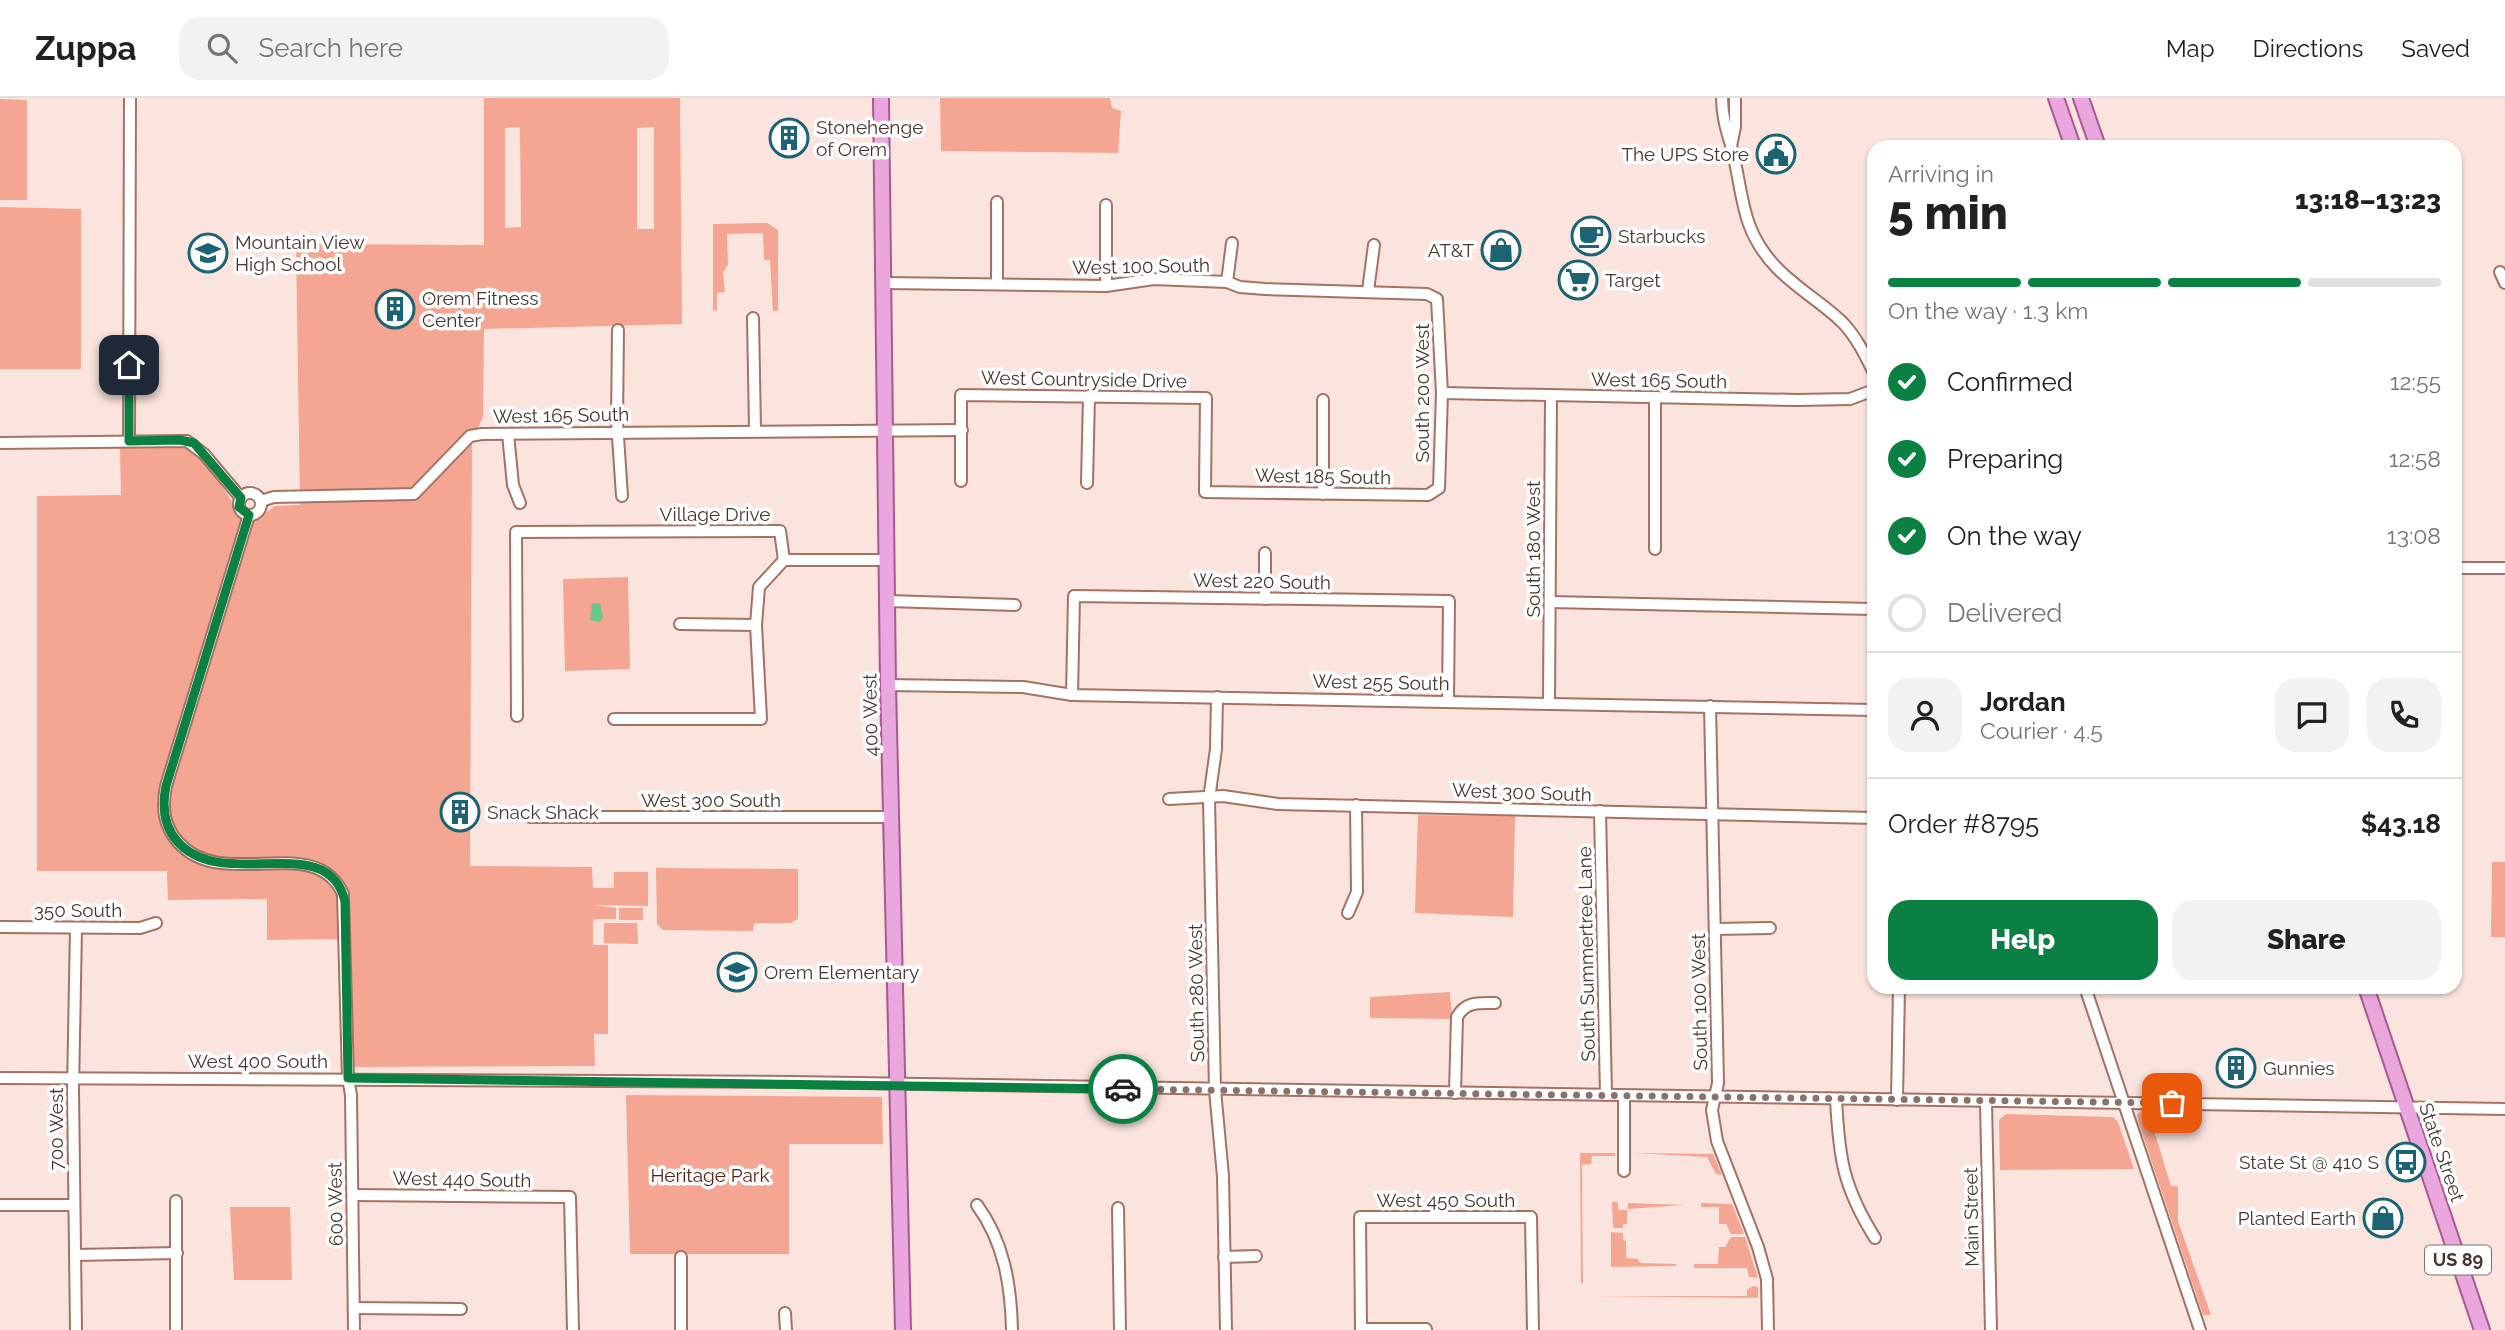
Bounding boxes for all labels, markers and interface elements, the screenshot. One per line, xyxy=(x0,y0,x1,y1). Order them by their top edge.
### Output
search box xyxy=(179,17,669,80)
text: Zuppa xyxy=(35,29,137,68)
icon: search xyxy=(203,29,241,67)
text: Search here xyxy=(259,33,403,63)
text: Map xyxy=(2166,34,2215,63)
text: Directions xyxy=(2253,34,2363,63)
text: Saved xyxy=(2401,34,2470,63)
place label: Stonehenge of Orem xyxy=(816,116,923,160)
building icon: Stonehenge of Orem xyxy=(768,117,810,159)
public building icon: The UPS Store xyxy=(1755,133,1797,175)
place label: The UPS Store xyxy=(1621,143,1749,165)
text: Arriving in xyxy=(1888,160,1994,187)
text: 13:18–13:23 xyxy=(2295,185,2441,215)
text: 5 min xyxy=(1888,186,2008,240)
cafe icon: Starbucks xyxy=(1570,215,1612,257)
place label: Starbucks xyxy=(1618,225,1705,247)
shop icon: AT&T xyxy=(1480,229,1522,271)
place label: Mountain View High School xyxy=(235,231,365,275)
school or university icon: Mountain View High School xyxy=(187,232,229,274)
place label: AT&T xyxy=(1428,239,1474,261)
street label: West 100 South xyxy=(1072,254,1210,278)
supermarket icon: Target xyxy=(1557,259,1599,301)
place label: Target xyxy=(1605,269,1661,291)
place label: Orem Fitness Center xyxy=(422,287,538,331)
building icon: Orem Fitness Center xyxy=(374,288,416,330)
text: On the way · 1.3 km xyxy=(1888,297,2088,324)
street label: South 200 West xyxy=(1411,323,1433,463)
pin xyxy=(99,335,159,395)
icon: home xyxy=(110,346,148,384)
icon: check xyxy=(1888,363,1926,401)
street label: West Countryside Drive xyxy=(981,366,1187,392)
text: Confirmed xyxy=(1947,367,2073,397)
street label: West 165 South xyxy=(1591,368,1727,392)
text: 12:55 xyxy=(2390,368,2441,395)
street label: West 165 South xyxy=(493,403,629,427)
icon: check xyxy=(1888,440,1926,478)
text: Preparing xyxy=(1947,444,2063,474)
text: 12:58 xyxy=(2389,445,2441,472)
street label: West 185 South xyxy=(1255,464,1391,488)
street label: South 180 West xyxy=(1522,480,1544,617)
street label: Village Drive xyxy=(660,503,770,525)
icon: check xyxy=(1888,517,1926,555)
text: On the way xyxy=(1947,521,2082,551)
text: 13:08 xyxy=(2387,522,2441,549)
street label: West 220 South xyxy=(1193,569,1331,593)
text: Delivered xyxy=(1947,598,2062,628)
street label: West 255 South xyxy=(1312,670,1450,694)
street label: 400 West xyxy=(858,673,882,757)
button: person xyxy=(1888,678,1962,752)
button: chat xyxy=(2275,678,2349,752)
button: phone xyxy=(2367,678,2441,752)
text: Jordan xyxy=(1980,687,2066,717)
text: Courier · 4.5 xyxy=(1980,717,2103,744)
street label: West 300 South xyxy=(1452,779,1592,805)
street label: West 300 South xyxy=(641,789,781,811)
building icon: Snack Shack xyxy=(439,791,481,833)
place label: Snack Shack xyxy=(487,801,599,823)
text: Order #8795 xyxy=(1888,809,2039,839)
text: $43.18 xyxy=(2361,809,2441,839)
street label: South Summertree Lane xyxy=(1573,846,1599,1062)
street label: 350 South xyxy=(34,899,122,921)
button: Help xyxy=(1888,900,2158,980)
button: Share xyxy=(2172,900,2441,980)
street label: South 280 West xyxy=(1184,923,1208,1063)
street label: South 100 West xyxy=(1687,933,1711,1071)
school or university icon: Orem Elementary xyxy=(716,951,758,993)
place label: Orem Elementary xyxy=(764,961,919,983)
building icon: Gunnies xyxy=(2215,1047,2257,1089)
street label: West 400 South xyxy=(188,1050,328,1072)
courier xyxy=(1088,1054,1158,1124)
place label: Gunnies xyxy=(2263,1057,2335,1079)
icon: car xyxy=(1104,1070,1142,1108)
pin xyxy=(2142,1073,2202,1133)
icon: bag xyxy=(2153,1084,2191,1122)
street label: 700 West xyxy=(45,1087,67,1170)
street label: State Street xyxy=(2415,1100,2469,1205)
bus stop icon: State St @ 410 S xyxy=(2385,1141,2427,1183)
place label: State St @ 410 S xyxy=(2239,1151,2379,1173)
street label: 600 West xyxy=(323,1161,347,1246)
park label: Heritage Park xyxy=(650,1164,770,1186)
street label: Main Street xyxy=(1959,1166,1983,1267)
street label: West 440 South xyxy=(392,1167,532,1191)
street label: West 450 South xyxy=(1377,1189,1515,1211)
shop icon: Planted Earth xyxy=(2362,1197,2404,1239)
place label: Planted Earth xyxy=(2238,1207,2356,1229)
road number: US 89 xyxy=(2425,1246,2491,1274)

